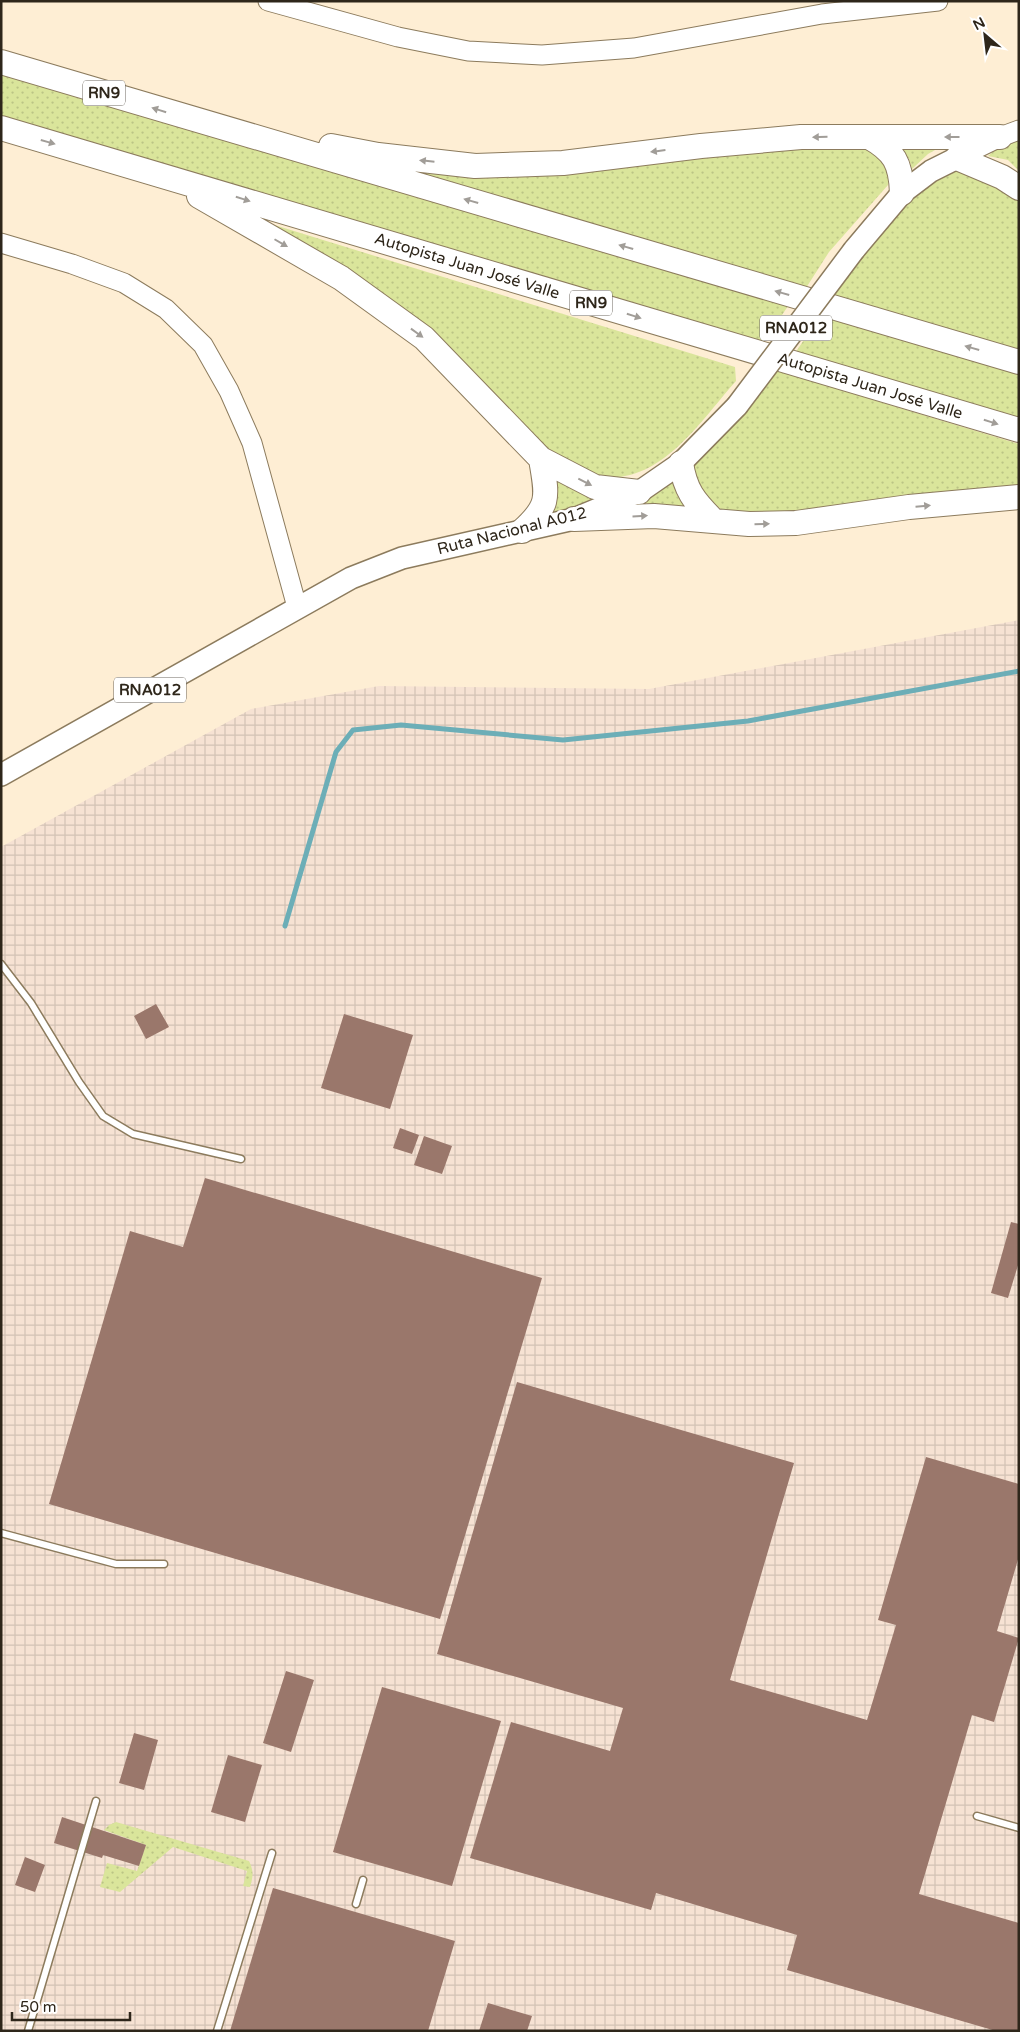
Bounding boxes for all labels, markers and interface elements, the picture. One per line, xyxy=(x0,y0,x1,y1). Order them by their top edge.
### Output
north arrow xyxy=(960,10,1010,60)
text: N xyxy=(970,14,988,34)
road number: RN9 xyxy=(83,80,125,106)
one-way arrow xyxy=(152,105,167,113)
one-way arrow xyxy=(812,133,828,141)
one-way arrow xyxy=(943,133,959,141)
one-way arrow xyxy=(41,138,56,146)
one-way arrow xyxy=(650,148,666,156)
one-way arrow xyxy=(419,157,435,165)
one-way arrow xyxy=(236,196,251,204)
one-way arrow xyxy=(463,197,478,205)
street label: Autopista Juan José Valle xyxy=(372,228,562,304)
one-way arrow xyxy=(275,239,288,248)
one-way arrow xyxy=(619,242,634,250)
one-way arrow xyxy=(775,288,790,296)
road number: RN9 xyxy=(570,290,612,316)
one-way arrow xyxy=(627,312,642,320)
road number: RNA012 xyxy=(760,316,832,340)
one-way arrow xyxy=(410,328,424,338)
one-way arrow xyxy=(964,344,979,352)
street label: Autopista Juan José Valle xyxy=(775,348,965,424)
one-way arrow xyxy=(984,418,999,426)
one-way arrow xyxy=(577,478,592,486)
one-way arrow xyxy=(915,501,931,509)
street label: Ruta Nacional A012 xyxy=(435,503,589,559)
one-way arrow xyxy=(632,512,648,520)
one-way arrow xyxy=(754,519,770,527)
road number: RNA012 xyxy=(114,678,186,702)
scale bar xyxy=(12,1990,130,2022)
text: 50 m xyxy=(20,1998,57,2016)

